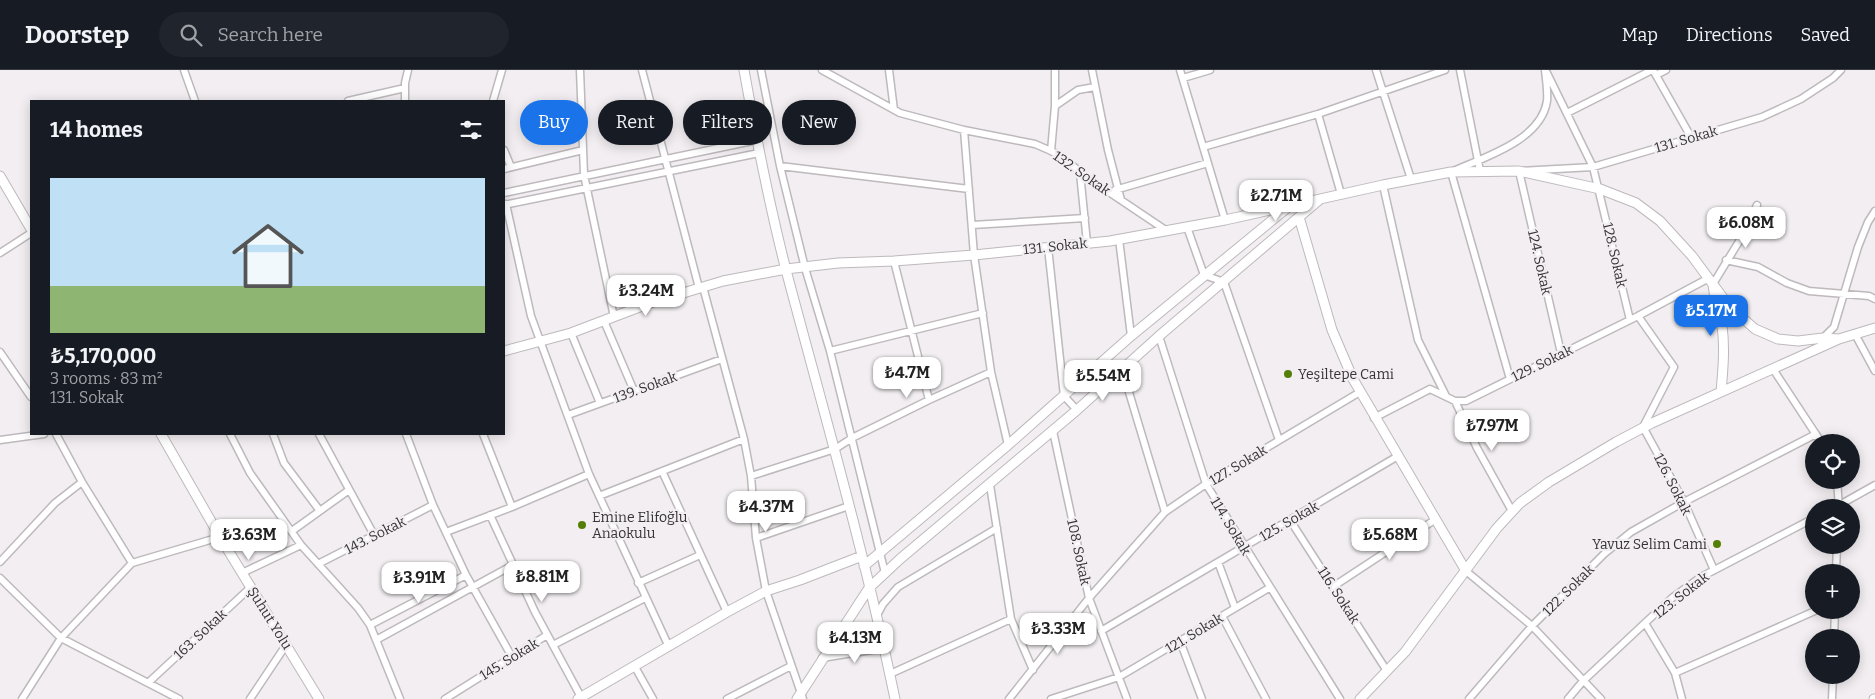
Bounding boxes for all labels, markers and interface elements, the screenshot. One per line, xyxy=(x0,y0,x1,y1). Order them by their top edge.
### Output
search box xyxy=(159,12,509,57)
text: Doorstep xyxy=(25,21,129,49)
icon: search xyxy=(177,21,205,49)
text: Search here xyxy=(217,23,323,46)
text: Map xyxy=(1622,24,1658,46)
text: Directions xyxy=(1686,24,1773,46)
text: Saved xyxy=(1801,24,1850,46)
chip: Buy xyxy=(520,100,588,145)
chip: Rent xyxy=(598,100,673,145)
chip: Filters xyxy=(683,100,772,145)
chip: New xyxy=(782,100,856,145)
icon: filters xyxy=(457,116,485,144)
text: 14 homes xyxy=(50,117,143,143)
street label: 131. Sokak xyxy=(1653,122,1720,157)
street label: 132. Sokak xyxy=(1050,147,1114,199)
pin: ₺2.71M xyxy=(1235,180,1317,222)
text: ₺2.71M xyxy=(1250,186,1302,205)
pin: ₺6.08M xyxy=(1705,206,1787,249)
icon: home xyxy=(223,211,313,301)
text: ₺6.08M xyxy=(1718,213,1774,232)
street label: 128. Sokak xyxy=(1599,221,1630,289)
street label: 124. Sokak xyxy=(1524,228,1555,297)
street label: 131. Sokak xyxy=(1022,235,1088,258)
pin: ₺3.24M xyxy=(605,274,687,317)
text: ₺3.24M xyxy=(618,281,674,300)
pin: ₺5.17M xyxy=(1670,294,1752,337)
text: ₺5.17M xyxy=(1685,301,1737,320)
street label: 129. Sokak xyxy=(1509,341,1576,386)
text: ₺5,170,000 xyxy=(50,343,156,369)
pin: ₺4.7M xyxy=(872,356,942,399)
pin: ₺5.54M xyxy=(1062,360,1144,402)
text: ₺4.7M xyxy=(884,363,930,382)
text: ₺5.54M xyxy=(1075,366,1131,385)
place label: Yeşiltepe Cami xyxy=(1298,366,1394,383)
street label: 139. Sokak xyxy=(611,368,679,407)
marker: Yeşiltepe Cami xyxy=(1282,368,1294,380)
text: 3 rooms · 83 m² xyxy=(50,369,163,388)
text: 131. Sokak xyxy=(50,388,124,407)
pin: ₺7.97M xyxy=(1451,410,1533,452)
text: ₺7.97M xyxy=(1466,416,1519,435)
map controls xyxy=(1805,434,1860,684)
button: locate xyxy=(1805,434,1860,489)
street label: 127. Sokak xyxy=(1206,442,1270,489)
street label: 126. Sokak xyxy=(1650,451,1695,518)
pin: ₺4.37M xyxy=(725,490,807,533)
street label: 114. Sokak xyxy=(1207,494,1255,558)
text: ₺4.37M xyxy=(738,497,794,516)
street label: 125. Sokak xyxy=(1257,498,1322,545)
button: layers xyxy=(1805,499,1860,554)
place label: Emine Elifoğlu Anaokulu xyxy=(592,509,688,542)
street label: 143. Sokak xyxy=(342,513,409,558)
street label: 108. Sokak xyxy=(1063,517,1094,587)
pin: ₺3.63M xyxy=(208,518,290,561)
pin: ₺5.68M xyxy=(1349,518,1431,561)
marker: Emine Elifoğlu Anaokulu xyxy=(576,519,588,531)
text: ₺3.63M xyxy=(222,525,276,544)
text: ₺5.68M xyxy=(1362,525,1418,544)
place label: Yavuz Selim Cami xyxy=(1592,536,1707,553)
marker: Yavuz Selim Cami xyxy=(1711,538,1723,550)
pin: ₺8.81M xyxy=(501,560,583,603)
street label: 122. Sokak xyxy=(1539,561,1598,620)
pin: ₺3.91M xyxy=(378,562,460,604)
street label: 116. Sokak xyxy=(1314,563,1363,627)
button: + xyxy=(1805,564,1860,619)
text: ₺8.81M xyxy=(515,567,569,586)
text: ₺3.91M xyxy=(392,568,446,587)
street label: 123. Sokak xyxy=(1650,568,1713,622)
street label: Şuhut Yolu xyxy=(244,584,296,653)
street label: 163. Sokak xyxy=(170,606,230,663)
street label: 121. Sokak xyxy=(1162,610,1226,657)
pin: ₺3.33M xyxy=(1017,612,1099,655)
text: ₺3.33M xyxy=(1031,619,1085,638)
pin: ₺4.13M xyxy=(814,622,896,664)
text: ₺4.13M xyxy=(828,628,882,647)
button: − xyxy=(1805,629,1860,684)
street label: 145. Sokak xyxy=(477,635,542,684)

